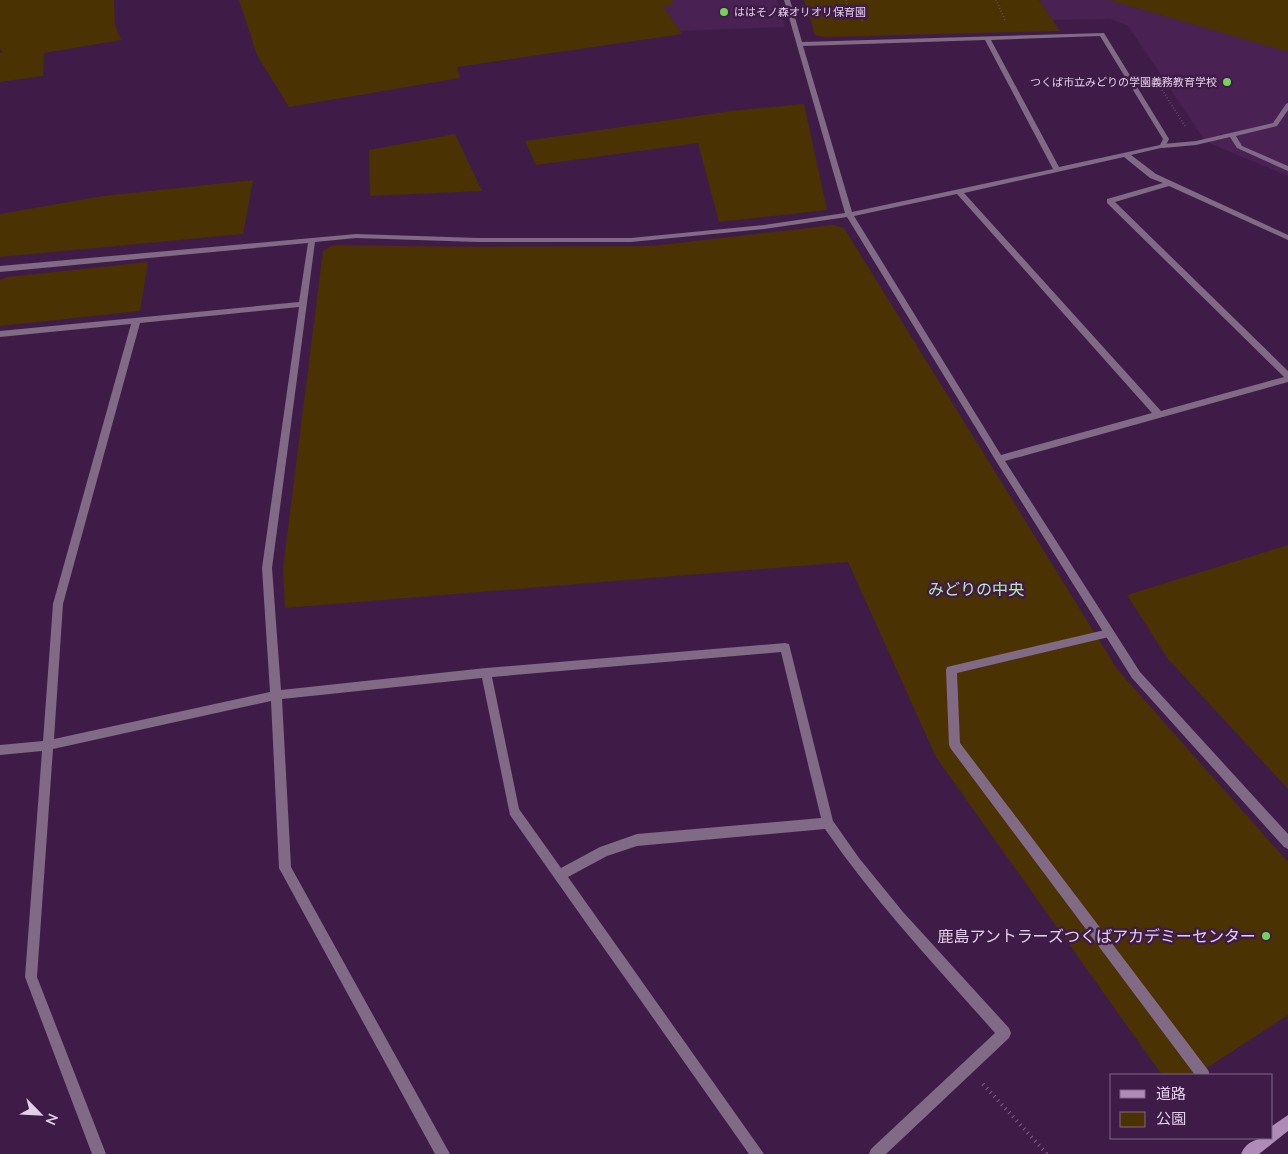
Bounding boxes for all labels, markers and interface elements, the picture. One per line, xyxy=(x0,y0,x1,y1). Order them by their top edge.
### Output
place label: ははそノ森オリオリ保育園 xyxy=(734,5,866,19)
marker: ははそノ森オリオリ保育園 xyxy=(718,6,730,18)
place label: つくば市立みどりの学園義務教育学校 xyxy=(1030,75,1217,89)
marker: つくば市立みどりの学園義務教育学校 xyxy=(1221,76,1233,88)
district label: みどりの中央 xyxy=(928,579,1024,599)
place label: 鹿島アントラーズつくばアカデミーセンター xyxy=(937,926,1256,946)
marker: 鹿島アントラーズつくばアカデミーセンター xyxy=(1260,930,1272,942)
legend xyxy=(1110,1074,1273,1139)
text: 道路 xyxy=(1156,1084,1186,1103)
north arrow xyxy=(15,1089,65,1139)
text: 公園 xyxy=(1156,1109,1186,1128)
text: N xyxy=(42,1111,62,1128)

